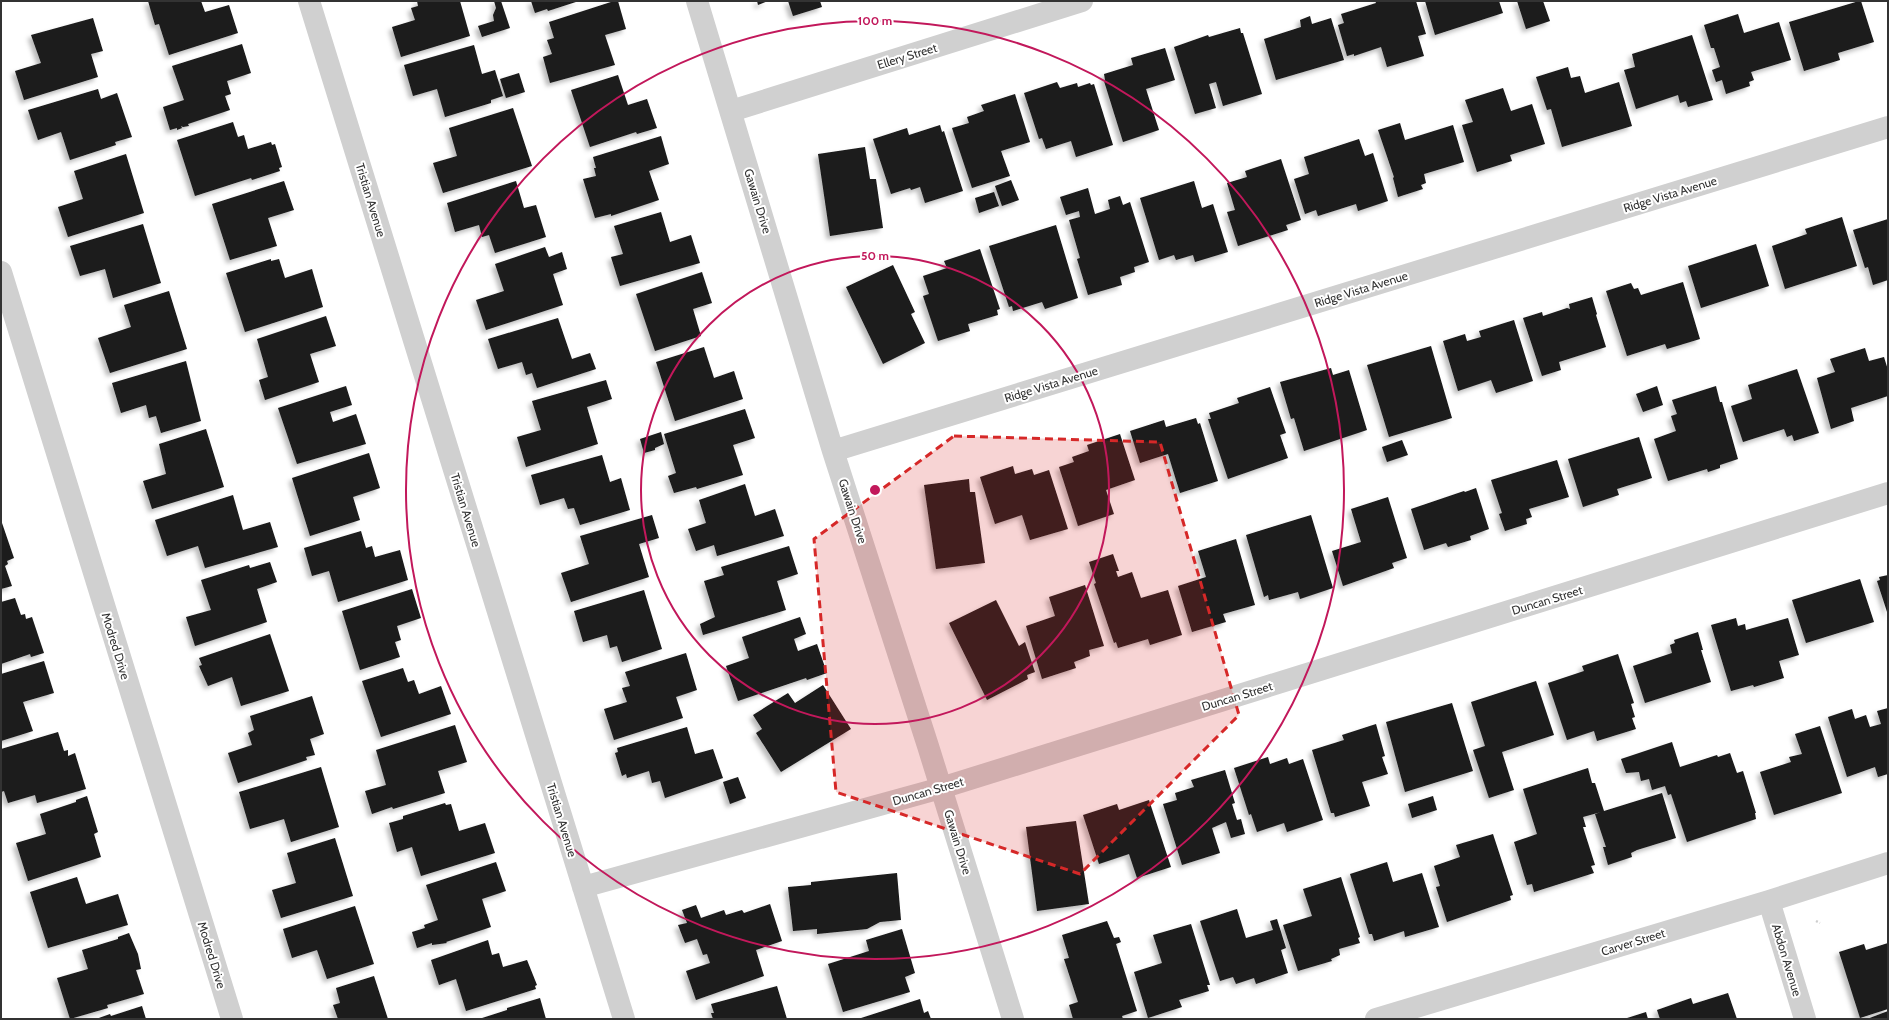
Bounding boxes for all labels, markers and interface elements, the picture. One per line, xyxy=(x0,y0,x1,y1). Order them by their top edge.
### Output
text: 100 m xyxy=(858,13,892,28)
street label: Ellery Street xyxy=(875,40,939,72)
street label: Tristian Avenue xyxy=(353,161,389,239)
street label: Gawain Drive xyxy=(741,167,775,235)
street label: Ridge Vista Avenue xyxy=(1621,173,1719,215)
text: 50 m xyxy=(861,248,889,263)
street label: Ridge Vista Avenue xyxy=(1312,268,1410,310)
street label: Ridge Vista Avenue xyxy=(1002,363,1100,405)
street label: Tristian Avenue xyxy=(448,471,484,549)
street label: Gawain Drive xyxy=(836,477,870,545)
centre of rings xyxy=(868,483,882,497)
street label: Duncan Street xyxy=(1510,582,1584,618)
street label: Modred Drive xyxy=(99,611,133,681)
street label: Duncan Street xyxy=(1200,678,1274,714)
street label: Duncan Street xyxy=(891,774,965,808)
street label: Tristian Avenue xyxy=(544,781,580,859)
street label: Gawain Drive xyxy=(941,808,975,876)
street label: Modred Drive xyxy=(195,920,229,990)
street label: Abdon Avenue xyxy=(1769,922,1805,998)
street label: Carver Street xyxy=(1599,925,1667,959)

